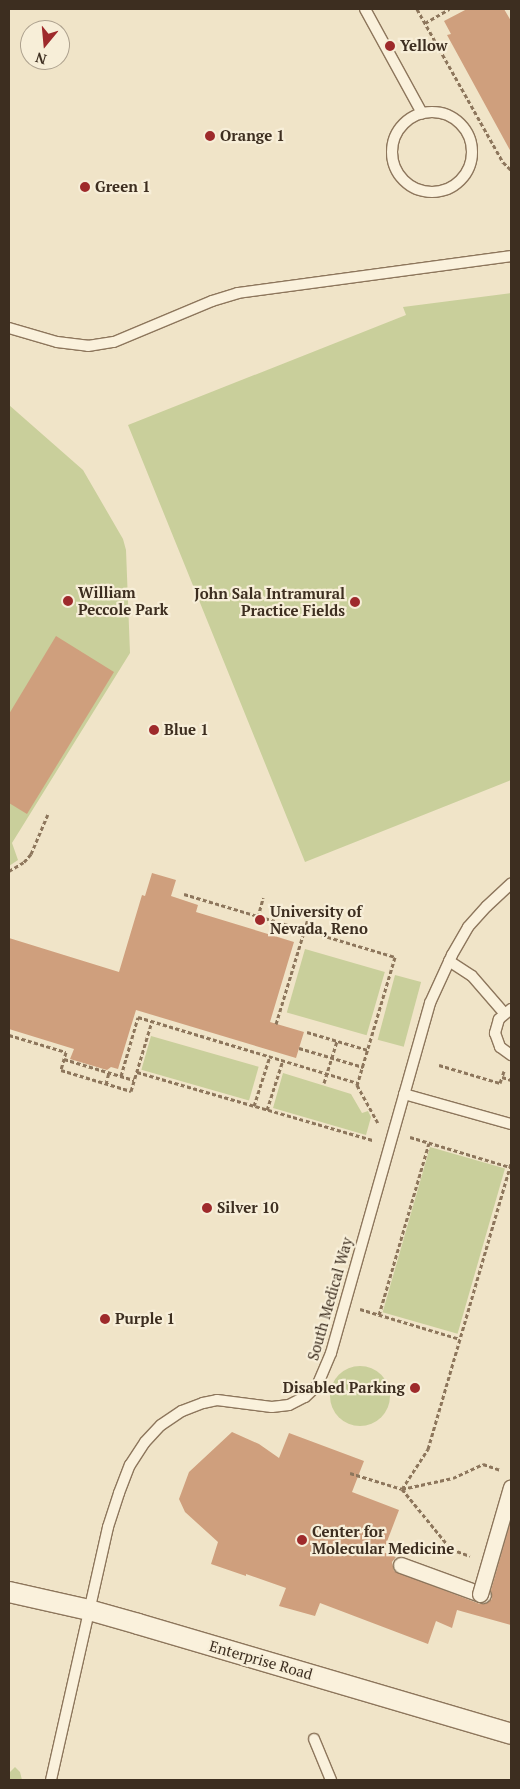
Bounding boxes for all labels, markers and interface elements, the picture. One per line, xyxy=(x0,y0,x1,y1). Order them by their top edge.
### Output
north arrow xyxy=(20,20,70,70)
place label: Yellow xyxy=(400,37,448,55)
marker: Yellow xyxy=(384,40,396,52)
text: N xyxy=(33,48,49,70)
place label: Orange 1 xyxy=(220,127,285,145)
marker: Orange 1 xyxy=(204,130,216,142)
place label: Green 1 xyxy=(95,178,150,196)
marker: Green 1 xyxy=(79,181,91,193)
place label: William Peccole Park xyxy=(78,583,168,618)
place label: John Sala Intramural Practice Fields xyxy=(194,584,345,619)
marker: William Peccole Park xyxy=(62,595,74,607)
marker: John Sala Intramural Practice Fields xyxy=(349,596,361,608)
place label: Blue 1 xyxy=(164,721,209,739)
marker: Blue 1 xyxy=(148,724,160,736)
place label: University of Nevada, Reno xyxy=(270,902,368,937)
marker: University of Nevada, Reno xyxy=(254,914,266,926)
place label: Silver 10 xyxy=(217,1199,279,1217)
marker: Silver 10 xyxy=(201,1202,213,1214)
street label: South Medical Way xyxy=(304,1235,356,1363)
place label: Purple 1 xyxy=(115,1310,175,1328)
marker: Purple 1 xyxy=(99,1313,111,1325)
place label: Disabled Parking xyxy=(283,1379,405,1397)
marker: Disabled Parking xyxy=(409,1382,421,1394)
place label: Center for Molecular Medicine xyxy=(312,1522,454,1557)
marker: Center for Molecular Medicine xyxy=(296,1534,308,1546)
street label: Enterprise Road xyxy=(207,1637,315,1683)

